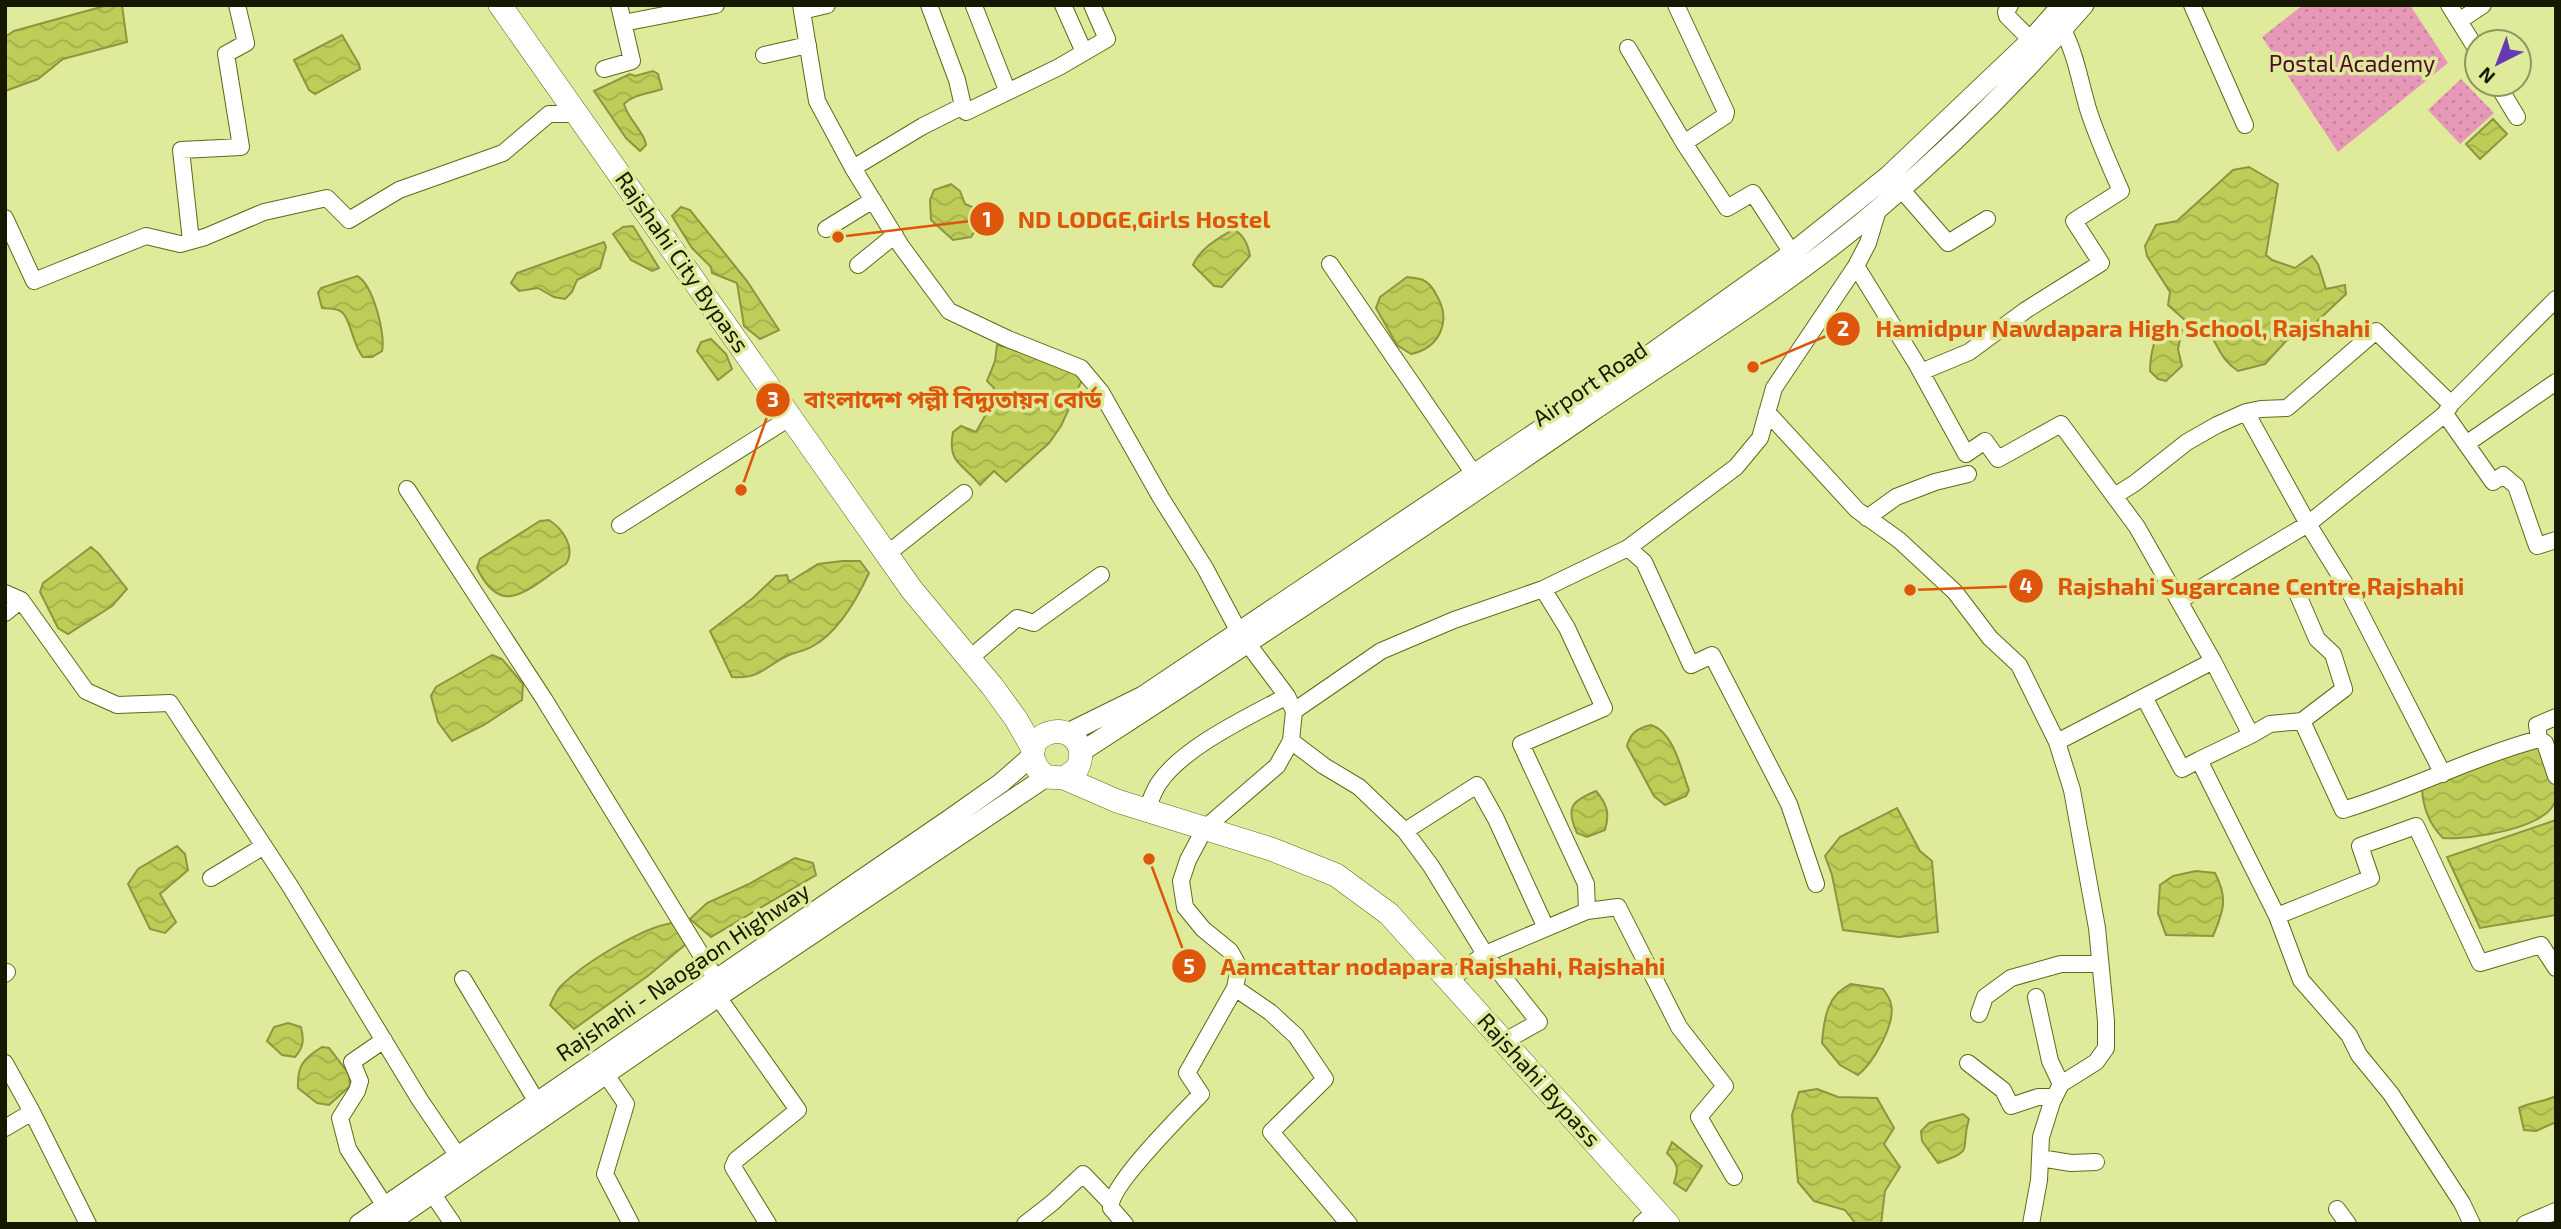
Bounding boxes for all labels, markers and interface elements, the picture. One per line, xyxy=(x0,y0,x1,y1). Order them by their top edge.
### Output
north arrow xyxy=(2463,28,2533,98)
park label: Postal Academy xyxy=(2269,49,2435,77)
text: N xyxy=(2473,63,2499,89)
street label: Rajshahi City Bypass xyxy=(610,166,756,357)
callout: ND LODGE,Girls Hostel xyxy=(969,197,1285,242)
text: ND LODGE,Girls Hostel xyxy=(1018,204,1270,233)
text: 1 xyxy=(982,206,992,231)
callout: Hamidpur Nawdapara High School, Rajshahi xyxy=(1826,306,2384,351)
text: Hamidpur Nawdapara High School, Rajshahi xyxy=(1876,313,2370,342)
text: 2 xyxy=(1837,315,1849,340)
street label: Airport Road xyxy=(1527,335,1652,432)
callout: বাংলাদেশ পল্লী বিদ্যুতায়ন বোর্ড xyxy=(755,377,1116,422)
text: বাংলাদেশ পল্লী বিদ্যুতায়ন বোর্ড xyxy=(803,384,1102,413)
text: 3 xyxy=(767,386,779,411)
callout: Rajshahi Sugarcane Centre,Rajshahi xyxy=(2009,564,2479,609)
text: Rajshahi Sugarcane Centre,Rajshahi xyxy=(2058,571,2464,600)
text: 4 xyxy=(2019,572,2033,597)
street label: Rajshahi - Naogaon Highway xyxy=(550,876,814,1067)
callout: Aamcattar nodapara Rajshahi, Rajshahi xyxy=(1172,944,1680,989)
text: Aamcattar nodapara Rajshahi, Rajshahi xyxy=(1221,951,1665,980)
text: 5 xyxy=(1183,953,1195,978)
street label: Rajshahi Bypass xyxy=(1472,1007,1607,1152)

